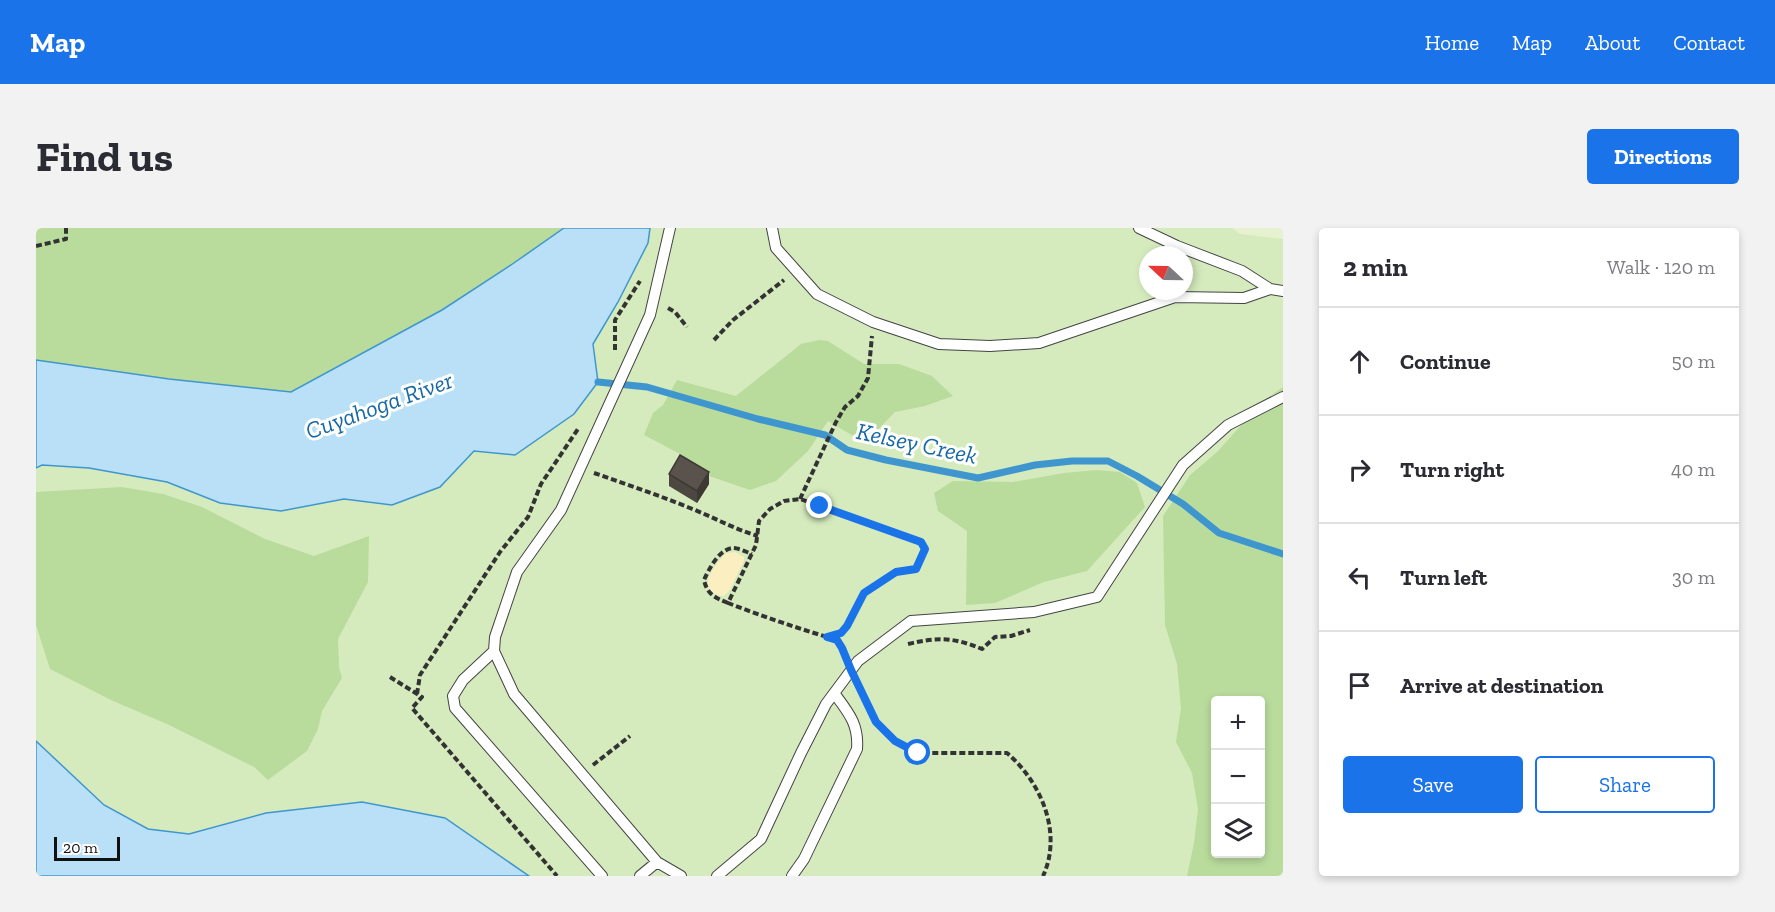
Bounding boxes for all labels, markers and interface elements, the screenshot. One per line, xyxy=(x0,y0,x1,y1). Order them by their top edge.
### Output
text: Map xyxy=(30,26,85,59)
text: Home xyxy=(1425,30,1479,55)
text: Map xyxy=(1512,30,1552,55)
text: About xyxy=(1585,30,1640,55)
text: Contact xyxy=(1673,30,1745,55)
button: Directions xyxy=(1587,129,1739,184)
text: Find us xyxy=(36,131,173,182)
north arrow xyxy=(1139,246,1193,300)
text: 2 min xyxy=(1343,251,1408,283)
text: Walk · 120 m xyxy=(1607,255,1715,279)
icon: ahead xyxy=(1343,345,1376,378)
text: Continue xyxy=(1400,348,1491,375)
text: 50 m xyxy=(1671,349,1715,373)
water label: Cuyahoga River xyxy=(301,365,457,445)
water label: Kelsey Creek xyxy=(854,416,980,470)
icon: right xyxy=(1343,453,1376,486)
text: Turn right xyxy=(1400,456,1504,483)
text: 40 m xyxy=(1671,457,1715,481)
route end xyxy=(806,492,832,518)
icon: left xyxy=(1343,561,1376,594)
text: Turn left xyxy=(1400,564,1487,591)
text: 30 m xyxy=(1672,565,1715,589)
icon: arrive xyxy=(1343,669,1376,702)
text: Arrive at destination xyxy=(1400,672,1603,699)
map controls xyxy=(1211,696,1265,858)
button: + xyxy=(1211,696,1265,750)
route start xyxy=(904,739,930,765)
button: − xyxy=(1211,750,1265,804)
button: Save xyxy=(1343,756,1523,813)
button: Share xyxy=(1535,756,1715,813)
button: layers xyxy=(1211,804,1265,858)
scale bar xyxy=(54,834,120,862)
text: 20 m xyxy=(63,838,98,857)

